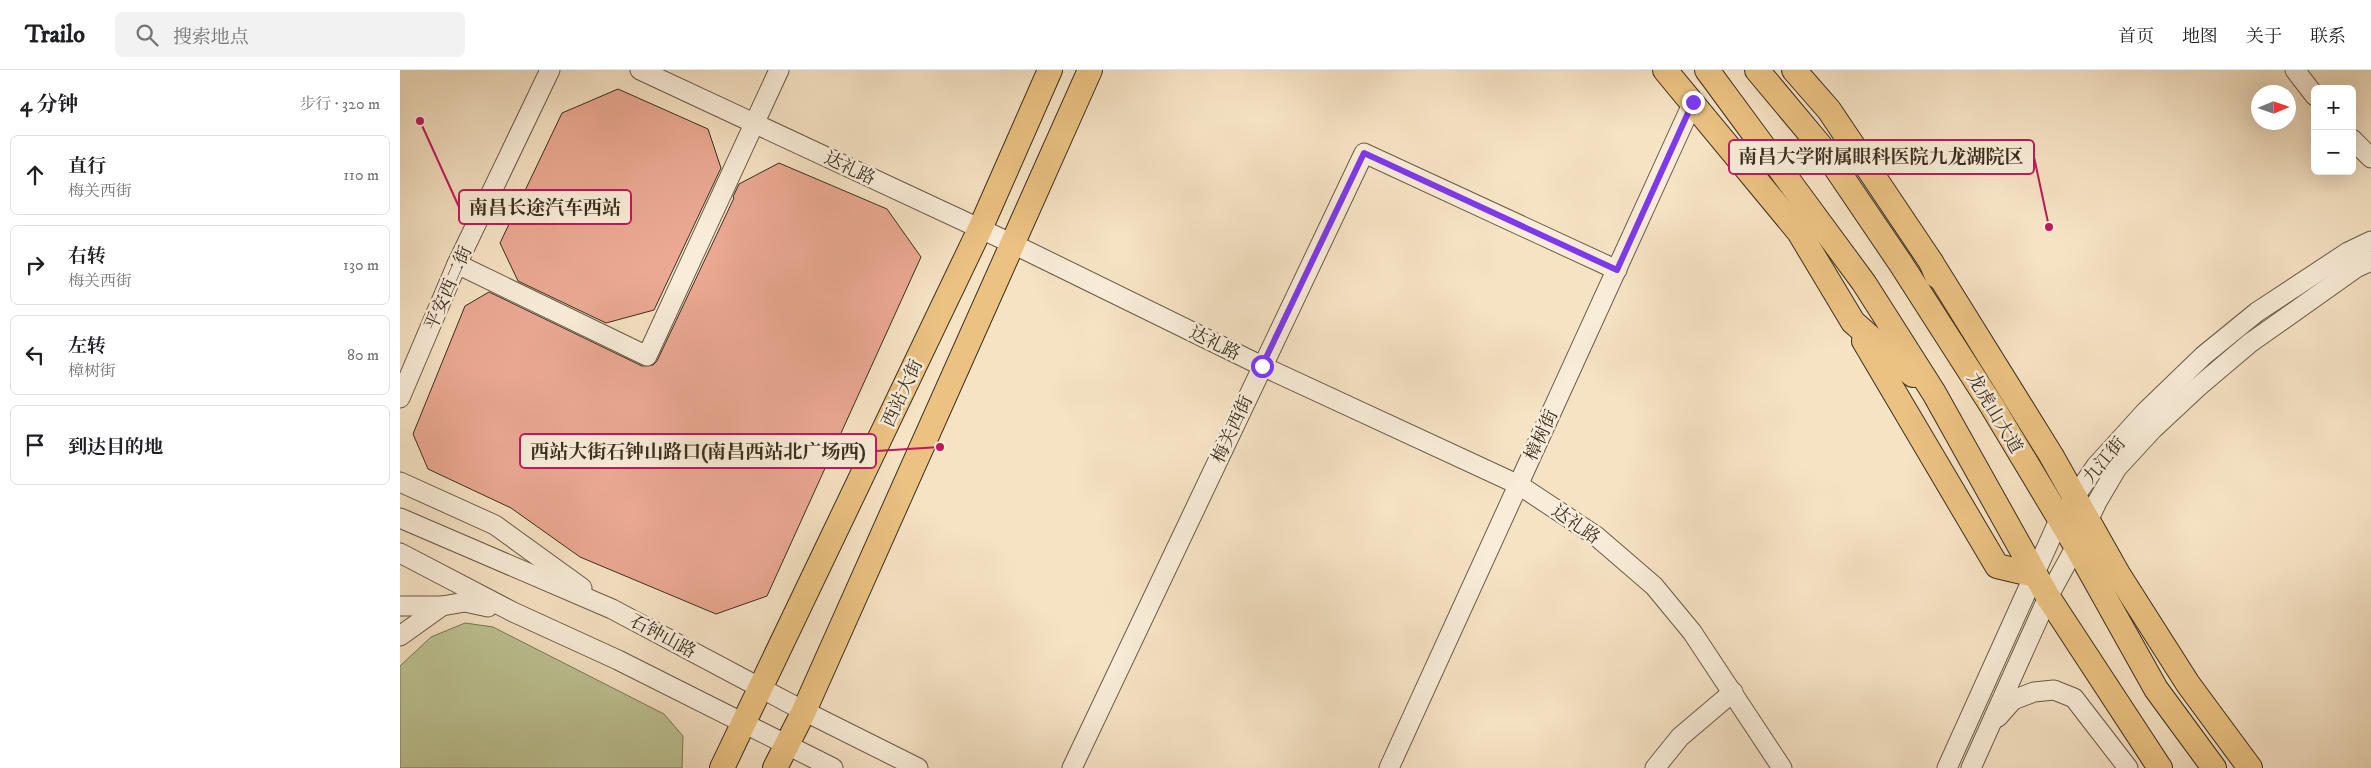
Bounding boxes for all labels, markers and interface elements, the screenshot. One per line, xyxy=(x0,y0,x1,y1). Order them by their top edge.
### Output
search box xyxy=(115,12,465,57)
text: Trailo xyxy=(25,20,85,50)
icon: search xyxy=(133,21,161,49)
text: 搜索地点 xyxy=(173,26,249,49)
text: 首页 xyxy=(2118,26,2154,48)
text: 地图 xyxy=(2182,26,2218,48)
text: 关于 xyxy=(2246,26,2282,48)
text: 联系 xyxy=(2310,26,2346,48)
north arrow xyxy=(2251,85,2296,130)
map controls xyxy=(2311,85,2356,175)
button: + xyxy=(2311,85,2356,130)
route end xyxy=(1682,91,1705,114)
text: 4 分钟 xyxy=(20,92,79,118)
text: 步行 · 320 m xyxy=(299,94,380,114)
button: − xyxy=(2311,130,2356,175)
callout: 南昌大学附属眼科医院九龙湖院区 xyxy=(1729,140,2034,174)
text: 南昌大学附属眼科医院九龙湖院区 xyxy=(1738,146,2024,169)
street label: 达礼路 xyxy=(820,148,879,190)
text: 直行 xyxy=(68,155,106,178)
icon: ahead xyxy=(21,161,49,189)
text: 110 m xyxy=(343,165,379,185)
text: 梅关西街 xyxy=(68,181,132,201)
callout: 南昌长途汽车西站 xyxy=(459,190,631,224)
text: 南昌长途汽车西站 xyxy=(469,197,621,220)
street label: 平安西二街 xyxy=(421,243,477,334)
text: 右转 xyxy=(68,245,106,268)
icon: right xyxy=(21,251,49,279)
text: 130 m xyxy=(343,255,379,275)
text: 梅关西街 xyxy=(68,271,132,291)
street label: 达礼路 xyxy=(1185,322,1244,366)
text: 左转 xyxy=(68,335,106,358)
icon: left xyxy=(21,341,49,369)
text: 80 m xyxy=(347,345,379,365)
route start xyxy=(1251,355,1274,378)
street label: 西站大街 xyxy=(878,356,928,431)
text: 樟树街 xyxy=(68,361,116,381)
street label: 龙虎山大道 xyxy=(1962,369,2027,458)
street label: 梅关西街 xyxy=(1208,392,1258,467)
street label: 樟树街 xyxy=(1521,406,1563,465)
icon: arrive xyxy=(21,431,49,459)
street label: 九江街 xyxy=(2079,433,2131,488)
callout: 西站大街石钟山路口(南昌西站北广场西) xyxy=(520,434,876,468)
text: 到达目的地 xyxy=(68,436,163,459)
text: 西站大街石钟山路口(南昌西站北广场西) xyxy=(530,441,866,464)
street label: 达礼路 xyxy=(1547,500,1604,549)
street label: 石钟山路 xyxy=(626,610,699,663)

